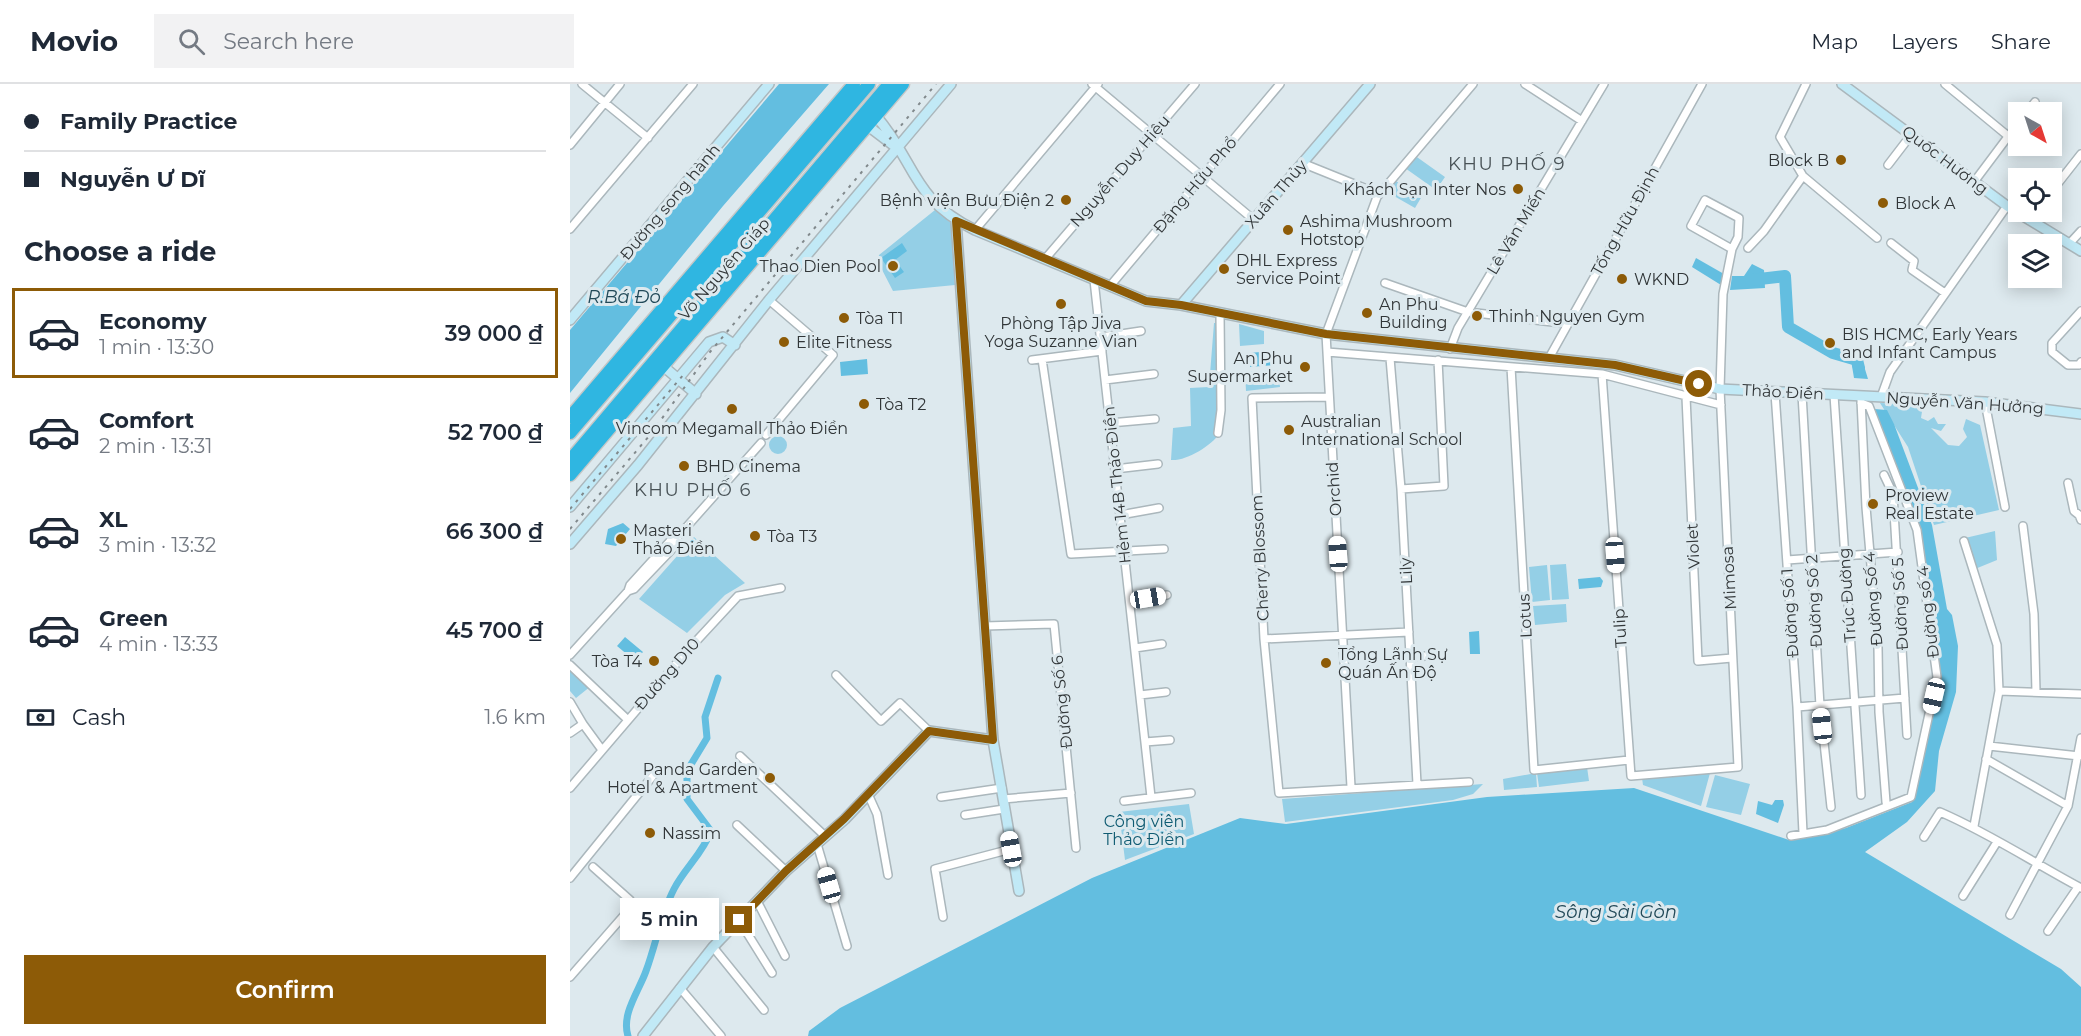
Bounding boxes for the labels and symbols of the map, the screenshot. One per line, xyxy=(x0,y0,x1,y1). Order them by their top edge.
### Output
north arrow xyxy=(2008,102,2062,156)
street label: Nguyễn Duy Hiệu xyxy=(1066,111,1174,231)
street label: Quốc Hương xyxy=(1898,121,1992,199)
street label: Đặng Hữu Phổ xyxy=(1149,133,1241,237)
street label: Đường song hành xyxy=(616,140,724,264)
place label: Block B xyxy=(1768,151,1829,170)
district label: KHU PHỐ 9 xyxy=(1448,152,1566,175)
marker: Block B xyxy=(1834,153,1848,167)
street label: Xuân Thủy xyxy=(1241,156,1311,232)
street label: Tống Hữu Định xyxy=(1587,163,1663,279)
place label: Khách Sạn Inter Nos xyxy=(1343,180,1506,199)
marker: Khách Sạn Inter Nos xyxy=(1511,182,1525,196)
street label: Lê Văn Miến xyxy=(1483,184,1549,278)
place label: Bệnh viện Bưu Điện 2 xyxy=(880,191,1054,210)
marker: Bệnh viện Bưu Điện 2 xyxy=(1059,193,1073,207)
place label: Block A xyxy=(1895,194,1956,213)
marker: Block A xyxy=(1876,196,1890,210)
place label: Ashima Mushroom Hotstop xyxy=(1300,212,1453,249)
street label: Võ Nguyên Giáp xyxy=(674,214,774,324)
marker: Ashima Mushroom Hotstop xyxy=(1281,223,1295,237)
place label: DHL Express Service Point xyxy=(1236,251,1341,288)
place label: Thao Dien Pool xyxy=(759,257,881,276)
marker: Thao Dien Pool xyxy=(886,259,900,273)
marker: DHL Express Service Point xyxy=(1217,262,1231,276)
place label: WKND xyxy=(1634,270,1689,289)
marker: WKND xyxy=(1615,272,1629,286)
water label: R.Bá Đỏ xyxy=(587,286,661,308)
place label: An Phu Building xyxy=(1379,295,1447,332)
marker: Phòng Tập Jiva Yoga Suzanne Vian xyxy=(1054,297,1068,311)
marker: An Phu Building xyxy=(1360,306,1374,320)
place label: Thinh Nguyen Gym xyxy=(1489,307,1645,326)
place label: Tòa T1 xyxy=(856,309,904,328)
marker: Thinh Nguyen Gym xyxy=(1470,309,1484,323)
marker: Tòa T1 xyxy=(837,311,851,325)
place label: Phòng Tập Jiva Yoga Suzanne Vian xyxy=(985,314,1137,351)
place label: BIS HCMC, Early Years and Infant Campus xyxy=(1842,325,2018,362)
place label: Elite Fitness xyxy=(796,333,892,352)
marker: Elite Fitness xyxy=(777,335,791,349)
marker: BIS HCMC, Early Years and Infant Campus xyxy=(1823,336,1837,350)
place label: An Phu Supermarket xyxy=(1188,349,1293,386)
marker: An Phu Supermarket xyxy=(1298,360,1312,374)
route start xyxy=(1685,370,1712,397)
street label: Thảo Điền xyxy=(1742,380,1824,404)
street label: Nguyễn Văn Hưởng xyxy=(1886,388,2044,418)
place label: Tòa T2 xyxy=(876,395,926,414)
marker: Tòa T2 xyxy=(857,397,871,411)
marker: Vincom Megamall Thảo Điền xyxy=(725,402,739,416)
street label: Hẻm 14B Thảo Điền xyxy=(1099,405,1135,565)
place label: Australian International School xyxy=(1301,412,1463,449)
place label: Vincom Megamall Thảo Điền xyxy=(616,419,848,438)
marker: Australian International School xyxy=(1282,423,1296,437)
place label: BHD Cinema xyxy=(696,457,801,476)
marker: BHD Cinema xyxy=(677,459,691,473)
street label: Orchid xyxy=(1323,461,1345,517)
district label: KHU PHỐ 6 xyxy=(634,478,752,501)
place label: Proview Real Estate xyxy=(1885,486,1974,523)
street label: Cherry Blossom xyxy=(1247,494,1273,622)
marker: Proview Real Estate xyxy=(1866,497,1880,511)
place label: Masteri Thảo Điền xyxy=(633,521,715,558)
street label: Violet xyxy=(1682,522,1704,569)
place label: Tòa T3 xyxy=(767,527,817,546)
marker: Tòa T3 xyxy=(748,529,762,543)
marker: Masteri Thảo Điền xyxy=(614,532,628,546)
car xyxy=(1328,535,1348,573)
car xyxy=(1605,536,1625,574)
street label: Mimosa xyxy=(1718,546,1740,610)
street label: Trúc Đường xyxy=(1834,547,1860,643)
street label: Đường Số 4 xyxy=(1859,551,1887,647)
street label: Đường Số 2 xyxy=(1802,554,1826,648)
street label: Lily xyxy=(1396,557,1416,585)
street label: Đường Số 5 xyxy=(1888,557,1912,651)
street label: Đường số 4 xyxy=(1913,565,1943,659)
street label: Đường Số 1 xyxy=(1777,568,1803,658)
car xyxy=(1129,586,1167,610)
street label: Lotus xyxy=(1514,593,1536,639)
street label: Tulip xyxy=(1609,608,1631,648)
street label: Đường D10 xyxy=(631,634,703,714)
place label: Tổng Lãnh Sự Quán Ấn Độ xyxy=(1338,645,1448,682)
place label: Tòa T4 xyxy=(592,652,642,671)
marker: Tòa T4 xyxy=(647,654,661,668)
street label: Đường Số 6 xyxy=(1048,654,1076,750)
marker: Tổng Lãnh Sự Quán Ấn Độ xyxy=(1319,656,1333,670)
car xyxy=(1921,676,1947,716)
car xyxy=(1811,707,1833,745)
place label: Panda Garden Hotel & Apartment xyxy=(607,760,758,797)
marker: Panda Garden Hotel & Apartment xyxy=(763,771,777,785)
park label: Công viên Thảo Điền xyxy=(1103,812,1185,849)
place label: Nassim xyxy=(662,824,721,843)
marker: Nassim xyxy=(643,826,657,840)
car xyxy=(999,830,1023,868)
car xyxy=(815,865,843,905)
callout: 5 min xyxy=(619,899,718,941)
water label: Sông Sài Gòn xyxy=(1555,901,1677,923)
route end xyxy=(725,906,752,933)

